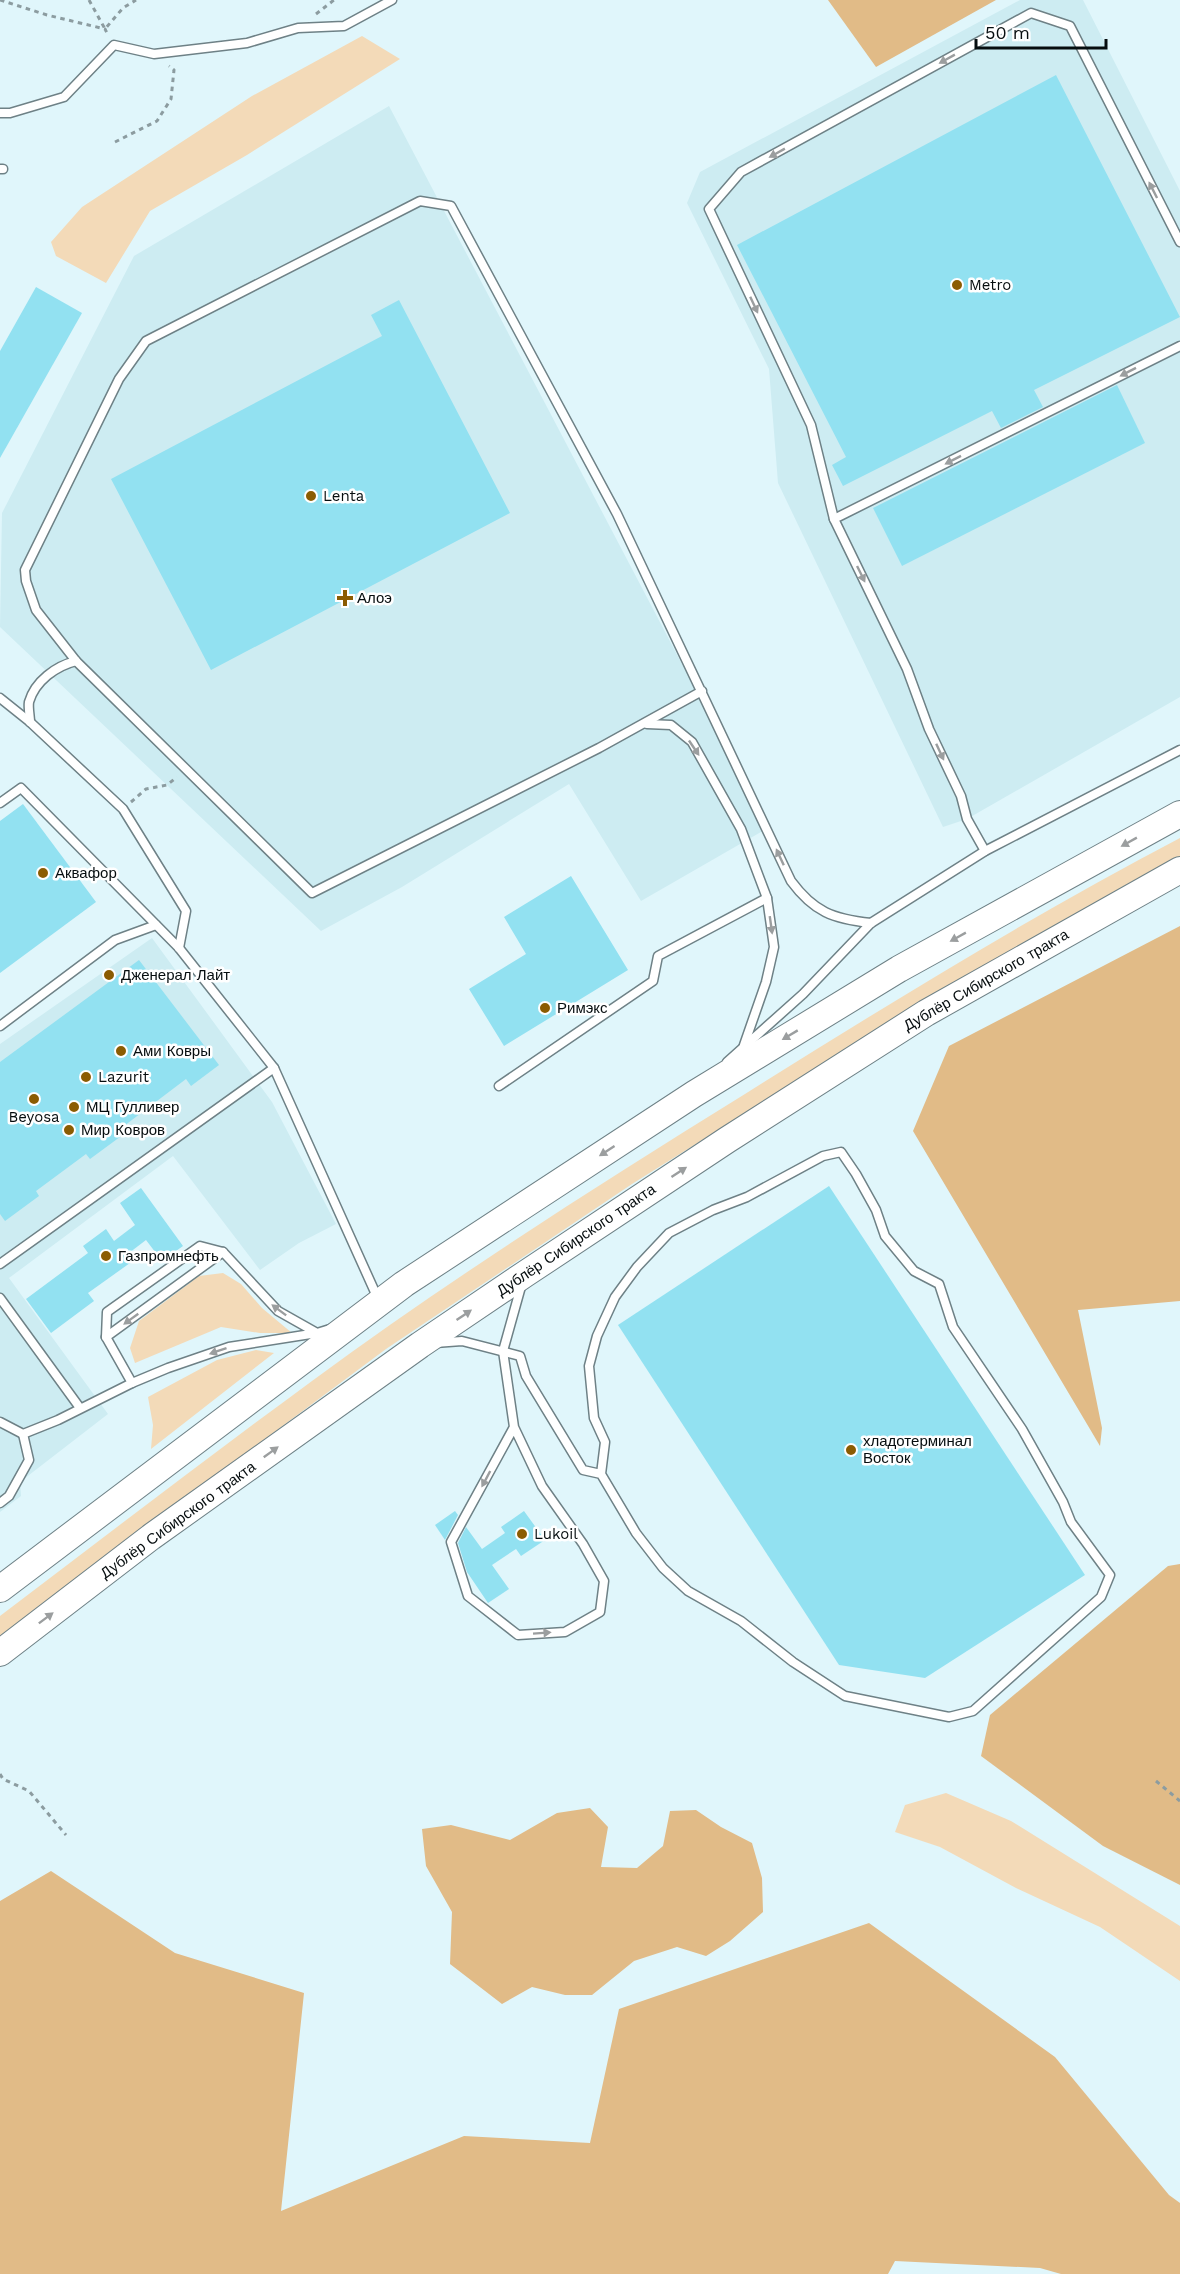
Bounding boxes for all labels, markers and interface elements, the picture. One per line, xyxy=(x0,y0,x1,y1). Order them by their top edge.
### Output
scale bar xyxy=(976,12,1106,50)
text: 50 m xyxy=(985,22,1030,43)
one-way arrow xyxy=(938,54,955,64)
one-way arrow xyxy=(768,148,785,158)
one-way arrow xyxy=(1149,182,1158,199)
place label: Metro xyxy=(969,276,1011,294)
marker: Metro xyxy=(950,278,964,292)
one-way arrow xyxy=(749,296,758,313)
one-way arrow xyxy=(1119,368,1136,377)
one-way arrow xyxy=(945,455,962,464)
place label: Lenta xyxy=(323,487,365,505)
marker: Lenta xyxy=(304,489,318,503)
one-way arrow xyxy=(856,566,866,583)
place label: Алоэ xyxy=(357,589,392,607)
marker: Алоэ xyxy=(338,591,352,605)
one-way arrow xyxy=(688,740,700,756)
one-way arrow xyxy=(936,744,945,761)
one-way arrow xyxy=(1120,837,1137,847)
one-way arrow xyxy=(775,848,784,865)
place label: Аквафор xyxy=(55,864,117,882)
marker: Аквафор xyxy=(36,866,50,880)
one-way arrow xyxy=(766,916,775,935)
street label: Дублёр Сибирского тракта xyxy=(900,925,1072,1035)
one-way arrow xyxy=(949,932,966,942)
place label: Дженерал Лайт xyxy=(121,966,230,984)
marker: Дженерал Лайт xyxy=(102,968,116,982)
place label: Римэкс xyxy=(557,999,608,1017)
marker: Римэкс xyxy=(538,1001,552,1015)
one-way arrow xyxy=(782,1030,798,1041)
place label: Ами Ковры xyxy=(133,1042,211,1060)
marker: Ами Ковры xyxy=(114,1044,128,1058)
place label: Lazurit xyxy=(98,1068,150,1086)
marker: Lazurit xyxy=(79,1070,93,1084)
marker: Beyosa xyxy=(27,1092,41,1106)
place label: МЦ Гулливер xyxy=(86,1098,179,1116)
marker: МЦ Гулливер xyxy=(67,1100,81,1114)
place label: Beyosa xyxy=(8,1108,60,1126)
place label: Мир Ковров xyxy=(81,1121,165,1139)
marker: Мир Ковров xyxy=(62,1123,76,1137)
one-way arrow xyxy=(599,1145,616,1156)
one-way arrow xyxy=(671,1167,687,1178)
street label: Дублёр Сибирского тракта xyxy=(493,1180,659,1300)
place label: Газпромнефть xyxy=(118,1247,219,1265)
marker: Газпромнефть xyxy=(99,1249,113,1263)
one-way arrow xyxy=(272,1304,288,1316)
one-way arrow xyxy=(456,1309,472,1321)
one-way arrow xyxy=(123,1313,139,1325)
one-way arrow xyxy=(209,1347,227,1356)
place label: хладотерминал Восток xyxy=(863,1432,972,1467)
marker: хладотерминал Восток xyxy=(844,1443,858,1457)
one-way arrow xyxy=(262,1446,278,1458)
street label: Дублёр Сибирского тракта xyxy=(97,1457,260,1582)
one-way arrow xyxy=(481,1470,491,1487)
place label: Lukoil xyxy=(534,1525,578,1543)
marker: Lukoil xyxy=(515,1527,529,1541)
one-way arrow xyxy=(39,1612,54,1624)
one-way arrow xyxy=(533,1628,552,1638)

